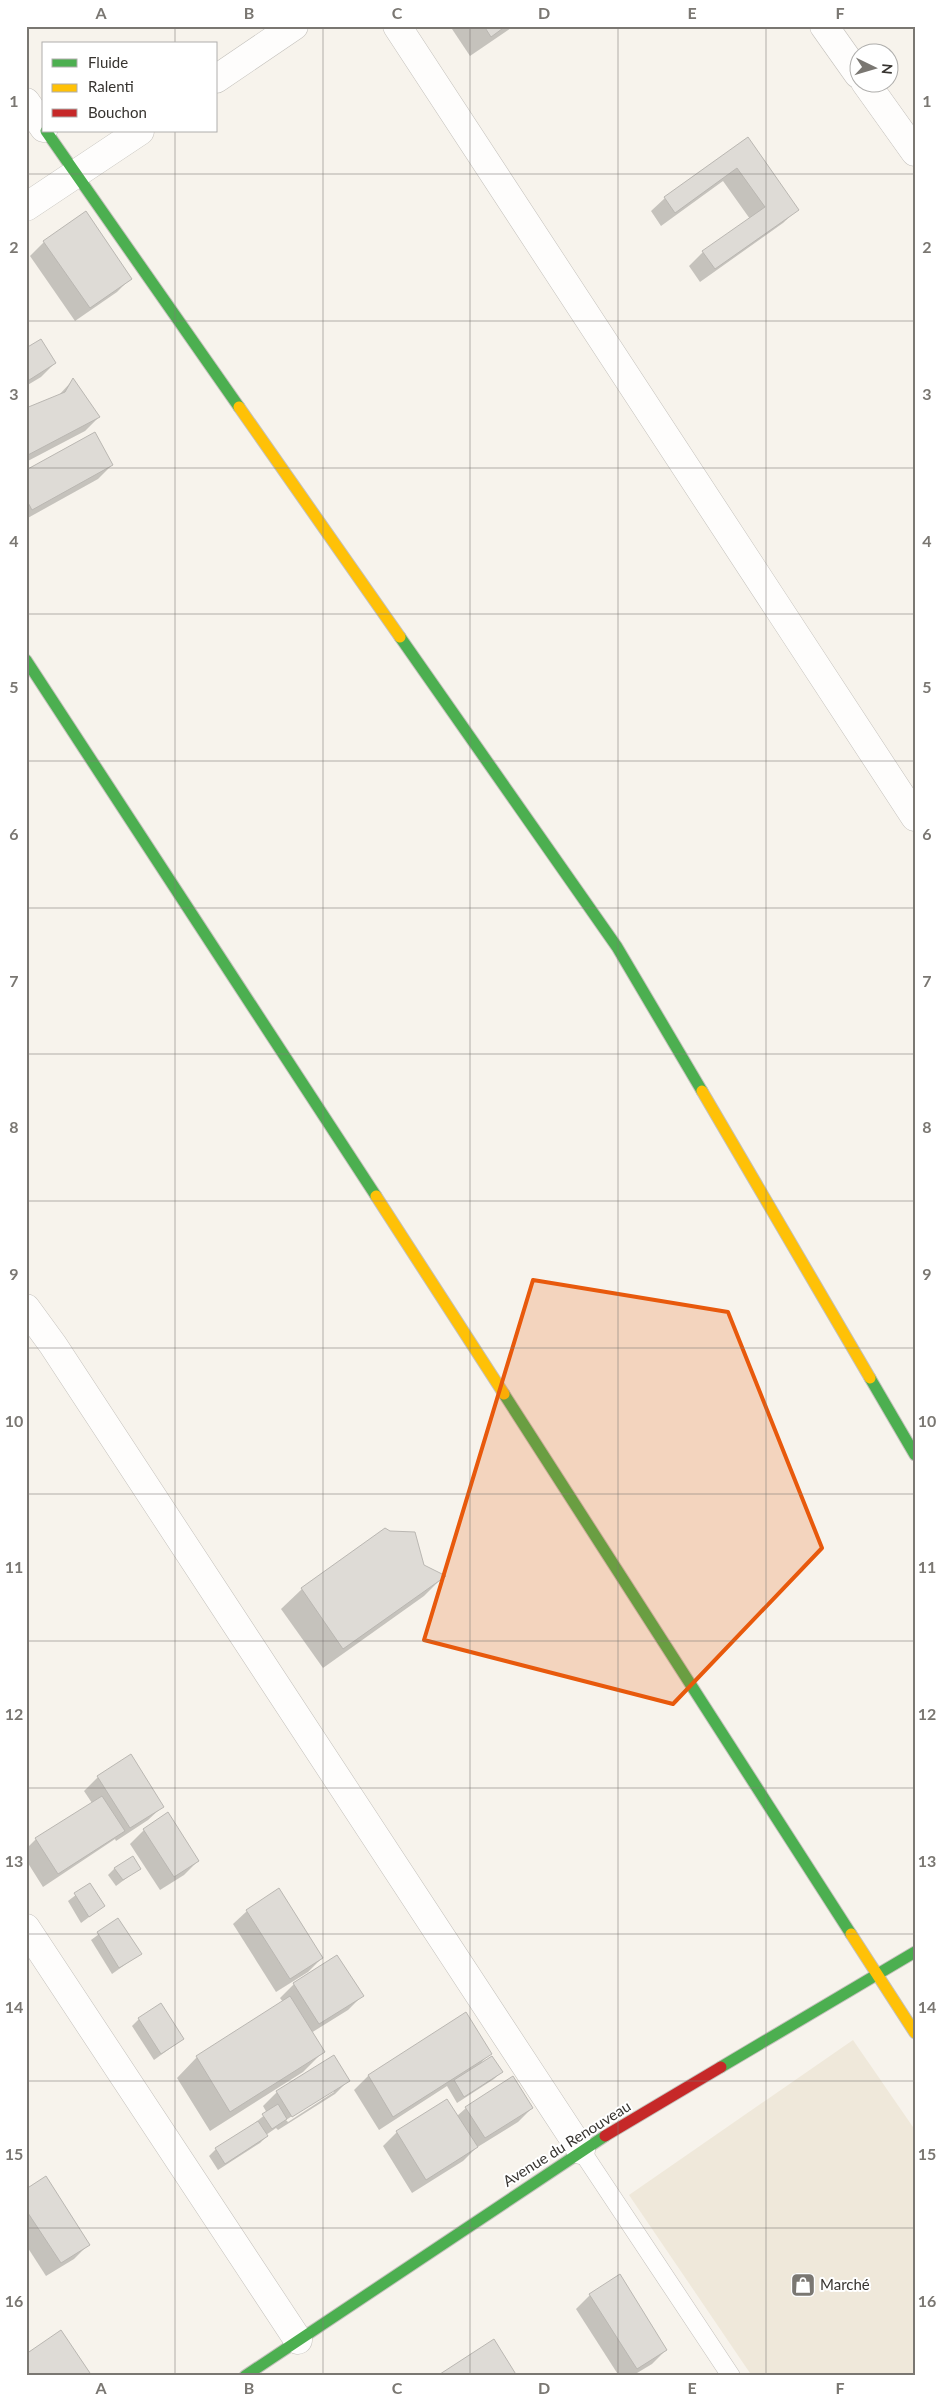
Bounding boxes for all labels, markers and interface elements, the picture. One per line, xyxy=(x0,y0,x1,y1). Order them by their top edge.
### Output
text: A xyxy=(94,3,107,22)
text: B xyxy=(244,3,254,22)
text: C xyxy=(392,3,403,22)
text: D xyxy=(538,3,550,22)
text: E xyxy=(687,3,697,22)
text: F xyxy=(835,3,845,22)
legend xyxy=(42,42,218,132)
north arrow xyxy=(848,42,898,92)
text: Fluide xyxy=(88,53,128,71)
text: N xyxy=(879,63,896,75)
text: Ralenti xyxy=(88,77,134,95)
text: 1 xyxy=(9,91,19,110)
text: 1 xyxy=(922,91,932,110)
text: Bouchon xyxy=(88,103,147,121)
text: 2 xyxy=(9,237,19,256)
text: 2 xyxy=(922,237,932,256)
text: 3 xyxy=(9,384,19,403)
text: 3 xyxy=(922,384,932,403)
text: 4 xyxy=(9,531,19,550)
text: 4 xyxy=(922,531,932,550)
text: 5 xyxy=(9,677,19,696)
text: 5 xyxy=(922,677,932,696)
text: 6 xyxy=(9,824,19,843)
text: 6 xyxy=(922,824,932,843)
text: 7 xyxy=(9,971,19,990)
text: 7 xyxy=(922,971,932,990)
text: 8 xyxy=(9,1117,19,1136)
text: 8 xyxy=(922,1117,932,1136)
text: 9 xyxy=(9,1264,19,1283)
text: 9 xyxy=(922,1264,932,1283)
text: 10 xyxy=(5,1411,23,1430)
text: 10 xyxy=(918,1411,936,1430)
text: 11 xyxy=(5,1557,23,1576)
text: 11 xyxy=(918,1557,936,1576)
text: 12 xyxy=(5,1704,23,1723)
text: 12 xyxy=(918,1704,936,1723)
text: 13 xyxy=(5,1851,23,1870)
text: 13 xyxy=(918,1851,936,1870)
text: 14 xyxy=(5,1997,23,2016)
text: 14 xyxy=(918,1997,936,2016)
street label: Avenue du Renouveau xyxy=(499,2096,634,2190)
text: 15 xyxy=(5,2144,23,2163)
text: 15 xyxy=(918,2144,936,2163)
shop icon: Marché xyxy=(790,2272,816,2298)
place label: Marché xyxy=(820,2275,870,2293)
text: 16 xyxy=(5,2291,23,2310)
text: 16 xyxy=(918,2291,936,2310)
text: A xyxy=(94,2378,107,2397)
text: B xyxy=(244,2378,254,2397)
text: C xyxy=(392,2378,403,2397)
text: D xyxy=(538,2378,550,2397)
text: E xyxy=(687,2378,697,2397)
text: F xyxy=(835,2378,845,2397)

